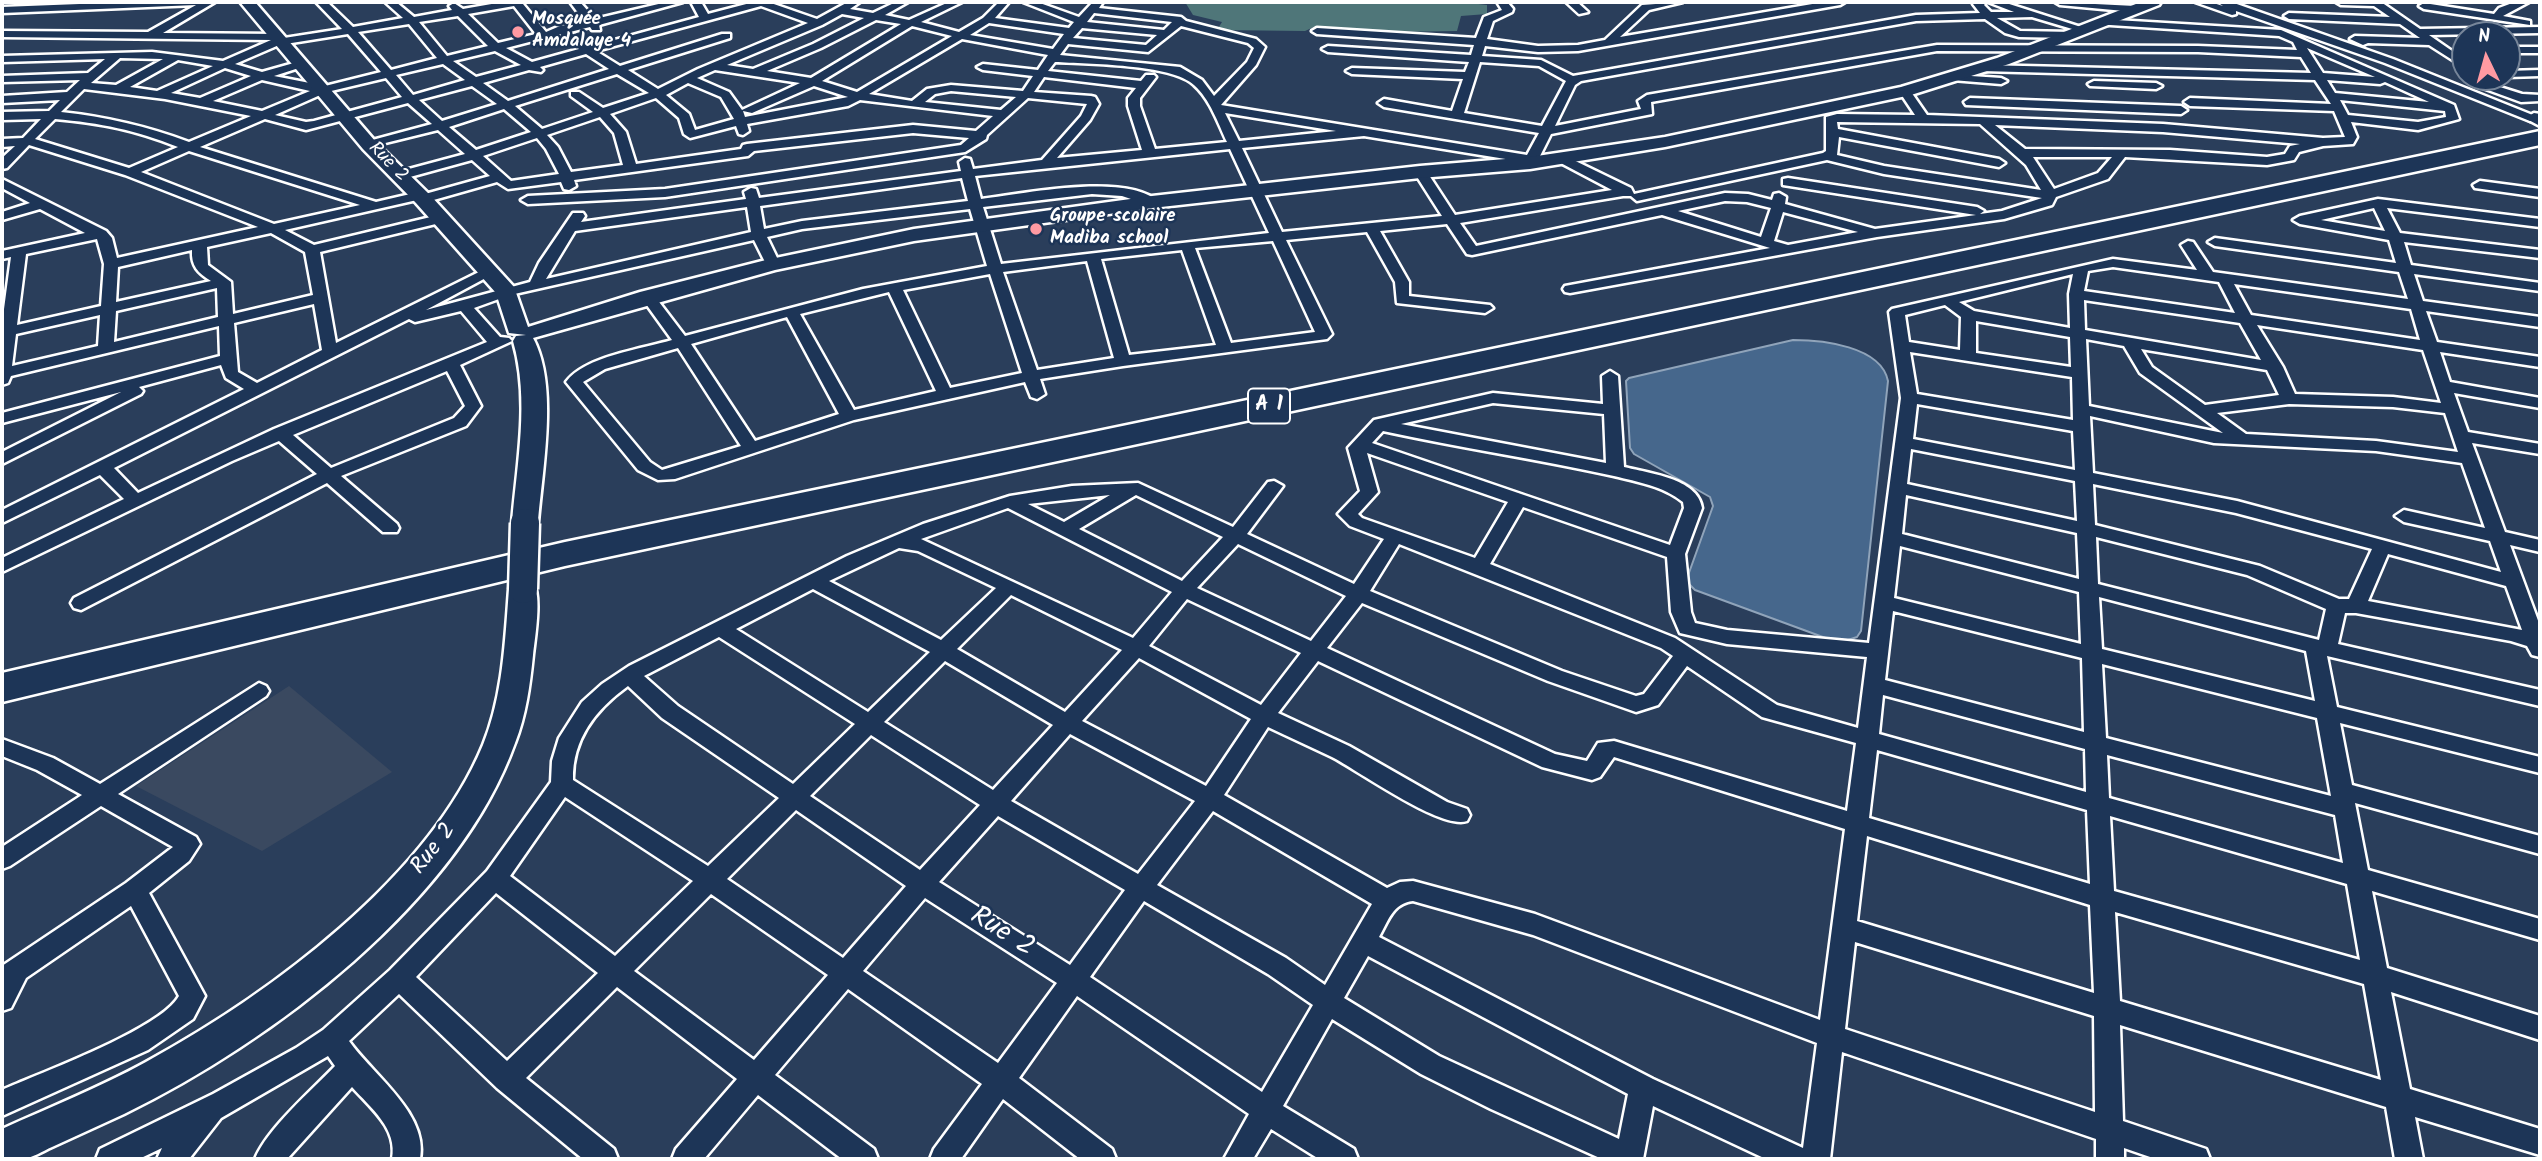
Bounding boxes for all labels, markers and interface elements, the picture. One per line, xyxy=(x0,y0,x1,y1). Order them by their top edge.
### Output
place label: Mosquée Amdalaye 4 xyxy=(532,10,631,54)
north arrow xyxy=(2451,21,2521,91)
text: N xyxy=(2477,22,2492,53)
marker: Mosquée Amdalaye 4 xyxy=(510,24,526,40)
street label: Rue 2 xyxy=(362,138,412,188)
place label: Groupe scolaire Madiba school xyxy=(1050,207,1176,251)
marker: Groupe scolaire Madiba school xyxy=(1028,221,1044,237)
road number: A 1 xyxy=(1248,388,1290,424)
street label: Rue 2 xyxy=(406,819,464,881)
street label: Rue 2 xyxy=(962,901,1040,967)

